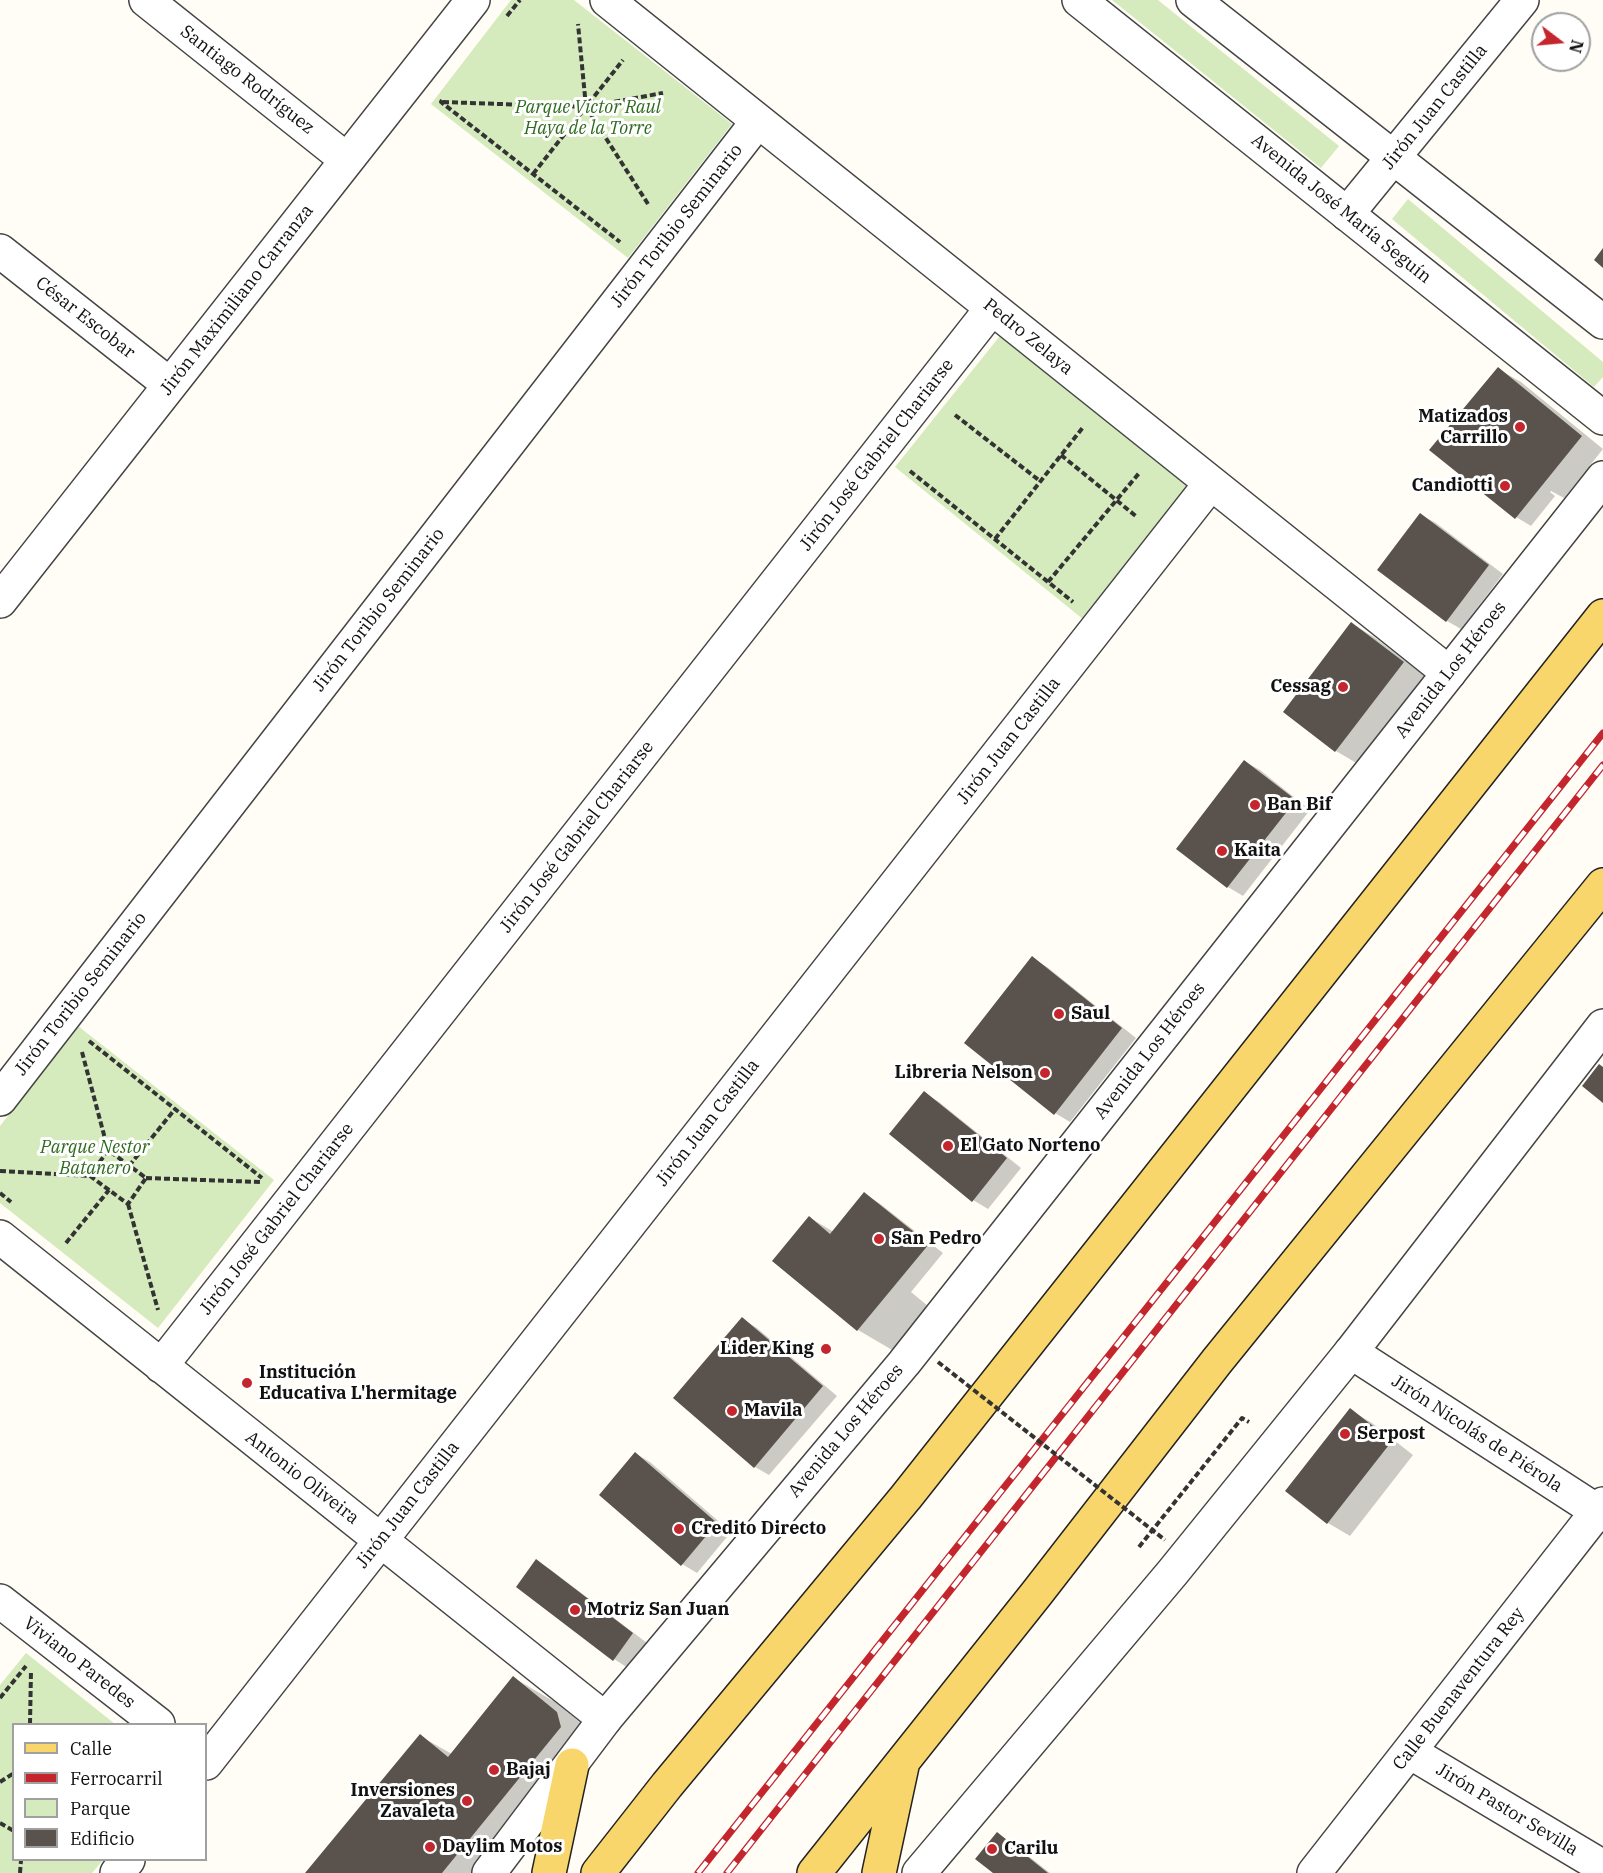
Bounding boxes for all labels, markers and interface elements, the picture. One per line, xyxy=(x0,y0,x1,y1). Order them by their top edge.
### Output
north arrow xyxy=(1531,12,1591,72)
street label: Santiago Rodríguez xyxy=(176,21,318,139)
text: N xyxy=(1565,38,1588,55)
street label: Jirón Juan Castilla xyxy=(1378,40,1492,174)
park label: Parque Victor Raul Haya de la Torre xyxy=(515,97,661,140)
street label: Avenida José María Seguín xyxy=(1247,130,1435,288)
street label: Jirón Toribio Seminario xyxy=(607,140,747,312)
street label: Jirón Maximiliano Carranza xyxy=(156,200,318,400)
street label: César Escobar xyxy=(31,272,139,364)
street label: Pedro Zelaya xyxy=(979,294,1077,380)
street label: Jirón José Gabriel Chariarse xyxy=(795,355,959,555)
place label: Matizados Carrillo xyxy=(1418,406,1508,448)
marker: Matizados Carrillo xyxy=(1513,420,1527,434)
place label: Candiotti xyxy=(1411,475,1493,497)
marker: Candiotti xyxy=(1498,479,1512,493)
street label: Jirón Toribio Seminario xyxy=(309,524,449,696)
street label: Avenida Los Héroes xyxy=(1391,597,1511,743)
street label: Jirón Juan Castilla xyxy=(953,673,1065,809)
place label: Cessag xyxy=(1270,676,1331,698)
marker: Cessag xyxy=(1336,680,1350,694)
street label: Jirón José Gabriel Chariarse xyxy=(495,737,659,937)
place label: Ban Bif xyxy=(1267,794,1332,816)
marker: Ban Bif xyxy=(1248,798,1262,812)
place label: Kaita xyxy=(1234,840,1281,862)
marker: Kaita xyxy=(1215,844,1229,858)
street label: Jirón Toribio Seminario xyxy=(11,908,151,1080)
street label: Avenida Los Héroes xyxy=(1090,978,1210,1124)
place label: Saul xyxy=(1071,1003,1110,1025)
marker: Saul xyxy=(1052,1007,1066,1021)
street label: Jirón Juan Castilla xyxy=(652,1055,764,1191)
place label: Libreria Nelson xyxy=(895,1062,1033,1084)
marker: Libreria Nelson xyxy=(1038,1066,1052,1080)
street label: Jirón José Gabriel Chariarse xyxy=(195,1119,359,1319)
place label: El Gato Norteno xyxy=(960,1135,1101,1157)
park label: Parque Nestor Batanero xyxy=(40,1137,150,1180)
marker: El Gato Norteno xyxy=(941,1139,955,1153)
place label: San Pedro xyxy=(891,1228,982,1250)
marker: San Pedro xyxy=(872,1232,886,1246)
place label: Lider King xyxy=(720,1338,814,1360)
marker: Lider King xyxy=(819,1342,833,1356)
street label: Avenida Los Héroes xyxy=(784,1360,908,1502)
place label: Institución Educativa L'hermitage xyxy=(259,1362,457,1404)
street label: Jirón Nicolás de Piérola xyxy=(1387,1371,1567,1497)
marker: Institución Educativa L'hermitage xyxy=(240,1376,254,1390)
place label: Mavila xyxy=(744,1400,802,1422)
marker: Mavila xyxy=(725,1404,739,1418)
place label: Serpost xyxy=(1357,1423,1425,1445)
street label: Antonio Oliveira xyxy=(241,1427,363,1529)
marker: Serpost xyxy=(1338,1427,1352,1441)
street label: Jirón Juan Castilla xyxy=(352,1437,464,1573)
place label: Credito Directo xyxy=(691,1518,826,1540)
marker: Credito Directo xyxy=(672,1522,686,1536)
place label: Motriz San Juan xyxy=(587,1599,729,1621)
marker: Motriz San Juan xyxy=(568,1603,582,1617)
street label: Calle Buenaventura Rey xyxy=(1389,1603,1529,1775)
street label: Viviano Paredes xyxy=(19,1613,139,1713)
legend xyxy=(12,1723,207,1861)
text: Calle xyxy=(70,1737,112,1760)
place label: Bajaj xyxy=(506,1759,551,1781)
street label: Jirón Pastor Sevilla xyxy=(1432,1759,1582,1861)
marker: Bajaj xyxy=(487,1763,501,1777)
text: Ferrocarril xyxy=(70,1767,163,1790)
place label: Inversiones Zavaleta xyxy=(351,1780,455,1822)
marker: Inversiones Zavaleta xyxy=(460,1794,474,1808)
text: Parque xyxy=(70,1797,130,1820)
text: Edificio xyxy=(70,1827,134,1850)
place label: Daylim Motos xyxy=(442,1836,562,1858)
place label: Carilu xyxy=(1004,1838,1058,1860)
marker: Daylim Motos xyxy=(423,1840,437,1854)
marker: Carilu xyxy=(985,1842,999,1856)

